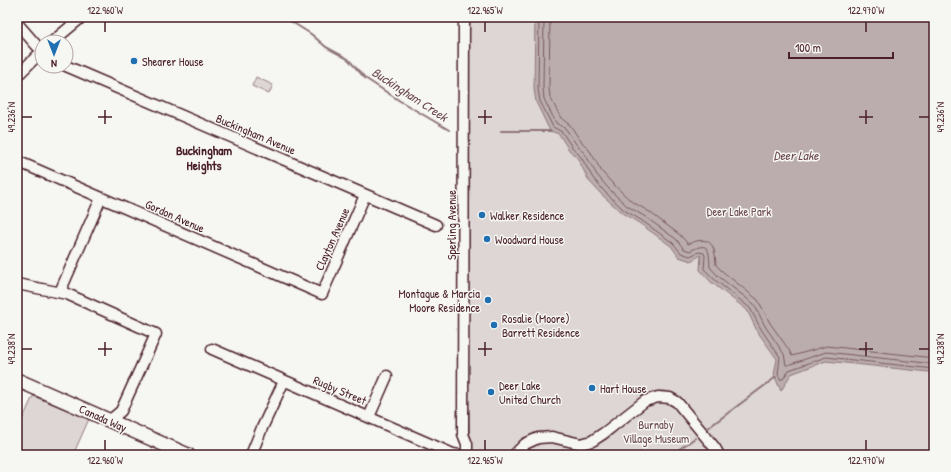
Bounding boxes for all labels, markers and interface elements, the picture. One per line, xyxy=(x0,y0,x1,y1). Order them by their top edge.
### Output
text: 122.960°W xyxy=(87,4,124,17)
text: 122.965°W xyxy=(467,4,504,17)
text: 122.970°W xyxy=(848,4,885,17)
north arrow xyxy=(34,34,74,74)
scale bar xyxy=(789,34,893,60)
text: 100 m xyxy=(795,39,821,56)
place label: Shearer House xyxy=(142,53,204,70)
marker: Shearer House xyxy=(129,56,139,66)
text: N xyxy=(51,57,57,71)
water label: Buckingham Creek xyxy=(368,63,453,127)
text: 49.236°N xyxy=(5,102,18,132)
text: 49.236°N xyxy=(934,102,947,132)
street label: Buckingham Avenue xyxy=(214,110,299,159)
district label: Buckingham Heights xyxy=(176,141,232,175)
water label: Deer Lake xyxy=(773,146,819,164)
street label: Sperling Avenue xyxy=(443,190,460,260)
street label: Gordon Avenue xyxy=(143,195,208,237)
park label: Deer Lake Park xyxy=(707,203,771,220)
street label: Clayton Avenue xyxy=(311,205,354,273)
place label: Walker Residence xyxy=(490,207,564,224)
marker: Walker Residence xyxy=(477,210,487,220)
place label: Woodward House xyxy=(495,231,564,248)
marker: Woodward House xyxy=(482,234,492,244)
place label: Montague & Marcia Moore Residence xyxy=(398,285,480,316)
marker: Montague & Marcia Moore Residence xyxy=(483,295,493,305)
place label: Rosalie (Moore) Barrett Residence xyxy=(502,310,580,341)
marker: Rosalie (Moore) Barrett Residence xyxy=(489,320,499,330)
text: 49.238°N xyxy=(5,334,18,364)
text: 49.238°N xyxy=(934,334,947,364)
street label: Rugby Street xyxy=(311,371,370,409)
place label: Deer Lake United Church xyxy=(499,377,561,408)
place label: Hart House xyxy=(600,380,647,397)
marker: Hart House xyxy=(587,383,597,393)
marker: Deer Lake United Church xyxy=(486,387,496,397)
street label: Canada Way xyxy=(76,400,130,436)
park label: Burnaby Village Museum xyxy=(623,416,689,447)
text: 122.960°W xyxy=(87,454,124,467)
text: 122.965°W xyxy=(467,454,504,467)
text: 122.970°W xyxy=(848,454,885,467)

